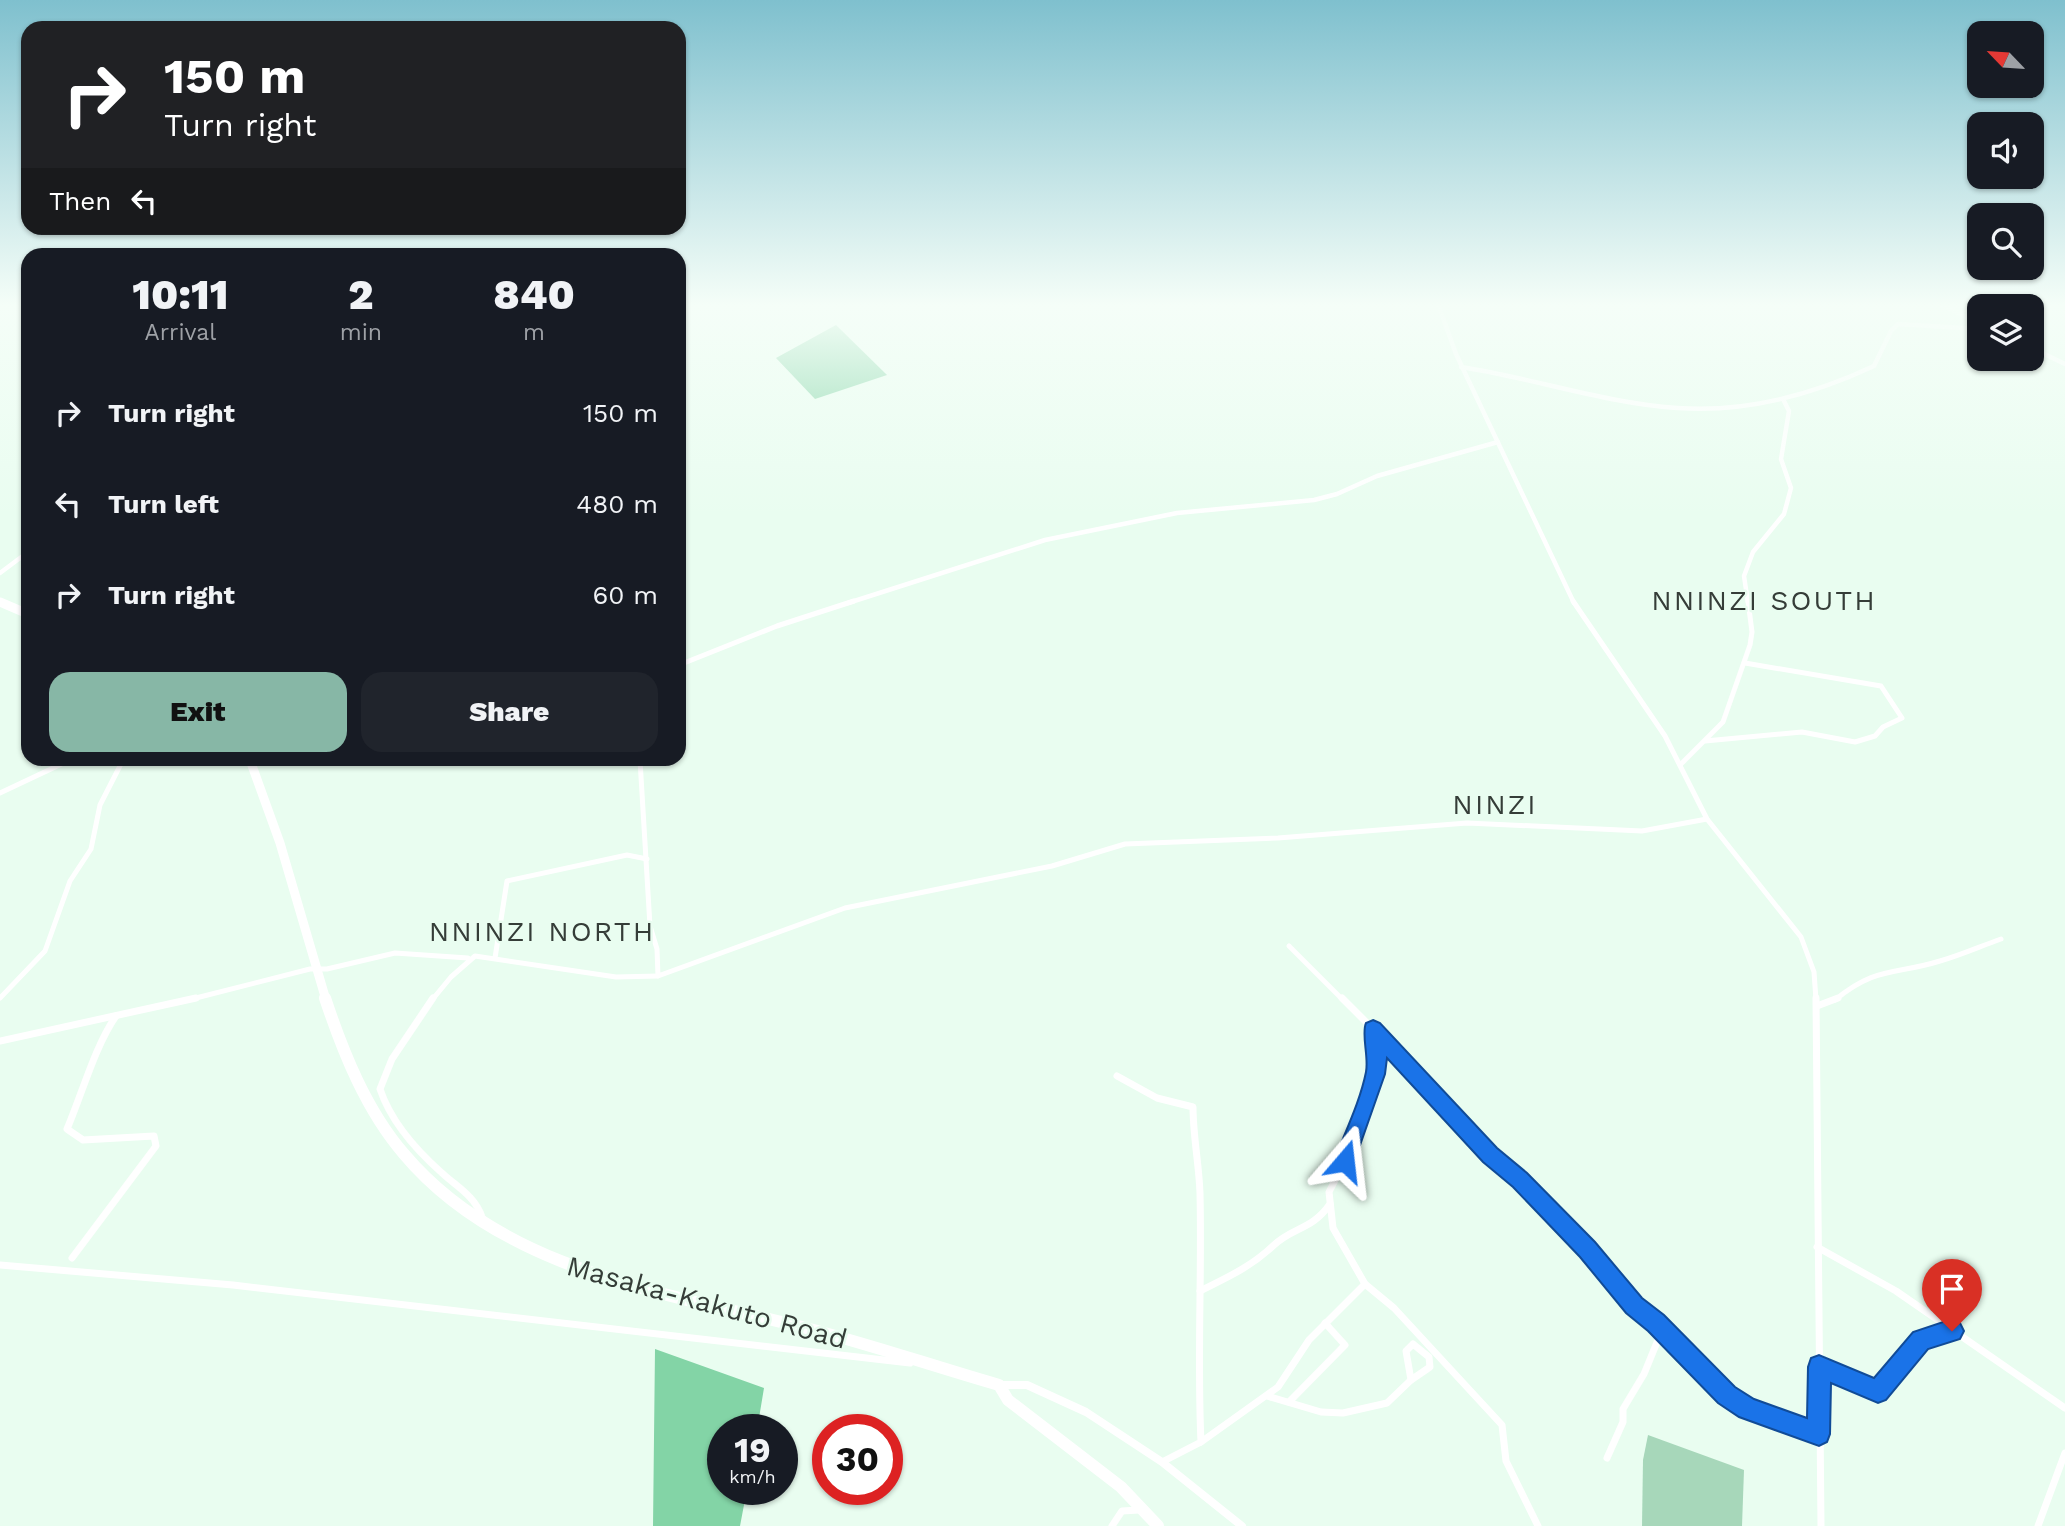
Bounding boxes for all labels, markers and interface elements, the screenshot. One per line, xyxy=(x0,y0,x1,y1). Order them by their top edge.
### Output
north arrow xyxy=(1967,21,2044,98)
map controls xyxy=(1967,21,2044,371)
text: 150 m xyxy=(164,47,305,105)
icon: right xyxy=(49,49,140,140)
text: Turn right xyxy=(164,106,316,144)
button: sound xyxy=(1967,112,2044,189)
icon: left xyxy=(125,182,163,220)
text: Then xyxy=(49,186,111,216)
button: search xyxy=(1967,203,2044,280)
text: 10:11 xyxy=(132,270,229,319)
text: 2 xyxy=(348,270,374,319)
text: 840 xyxy=(493,270,575,319)
button: layers xyxy=(1967,294,2044,371)
text: Arrival xyxy=(144,319,216,346)
text: min xyxy=(340,319,382,346)
text: m xyxy=(523,319,545,346)
icon: right xyxy=(49,394,87,432)
text: Turn right xyxy=(108,398,235,428)
text: 150 m xyxy=(583,398,658,428)
icon: left xyxy=(49,485,87,523)
text: Turn left xyxy=(108,489,219,519)
text: 480 m xyxy=(576,489,658,519)
icon: right xyxy=(49,576,87,614)
text: Turn right xyxy=(108,580,235,610)
text: 60 m xyxy=(592,580,658,610)
district label: NNINZI SOUTH xyxy=(1651,584,1877,617)
button: Exit xyxy=(49,672,347,752)
button: Share xyxy=(361,672,658,752)
district label: NINZI xyxy=(1452,788,1538,821)
district label: NNINZI NORTH xyxy=(429,915,655,948)
position arrow xyxy=(1308,1124,1382,1198)
street label: Masaka-Kakuto Road xyxy=(563,1249,851,1356)
pin xyxy=(1922,1259,1982,1331)
icon: arrive xyxy=(1933,1270,1971,1308)
speed limit sign: 30 xyxy=(812,1414,903,1505)
text: 19 xyxy=(734,1429,771,1471)
text: km/h xyxy=(729,1466,776,1487)

